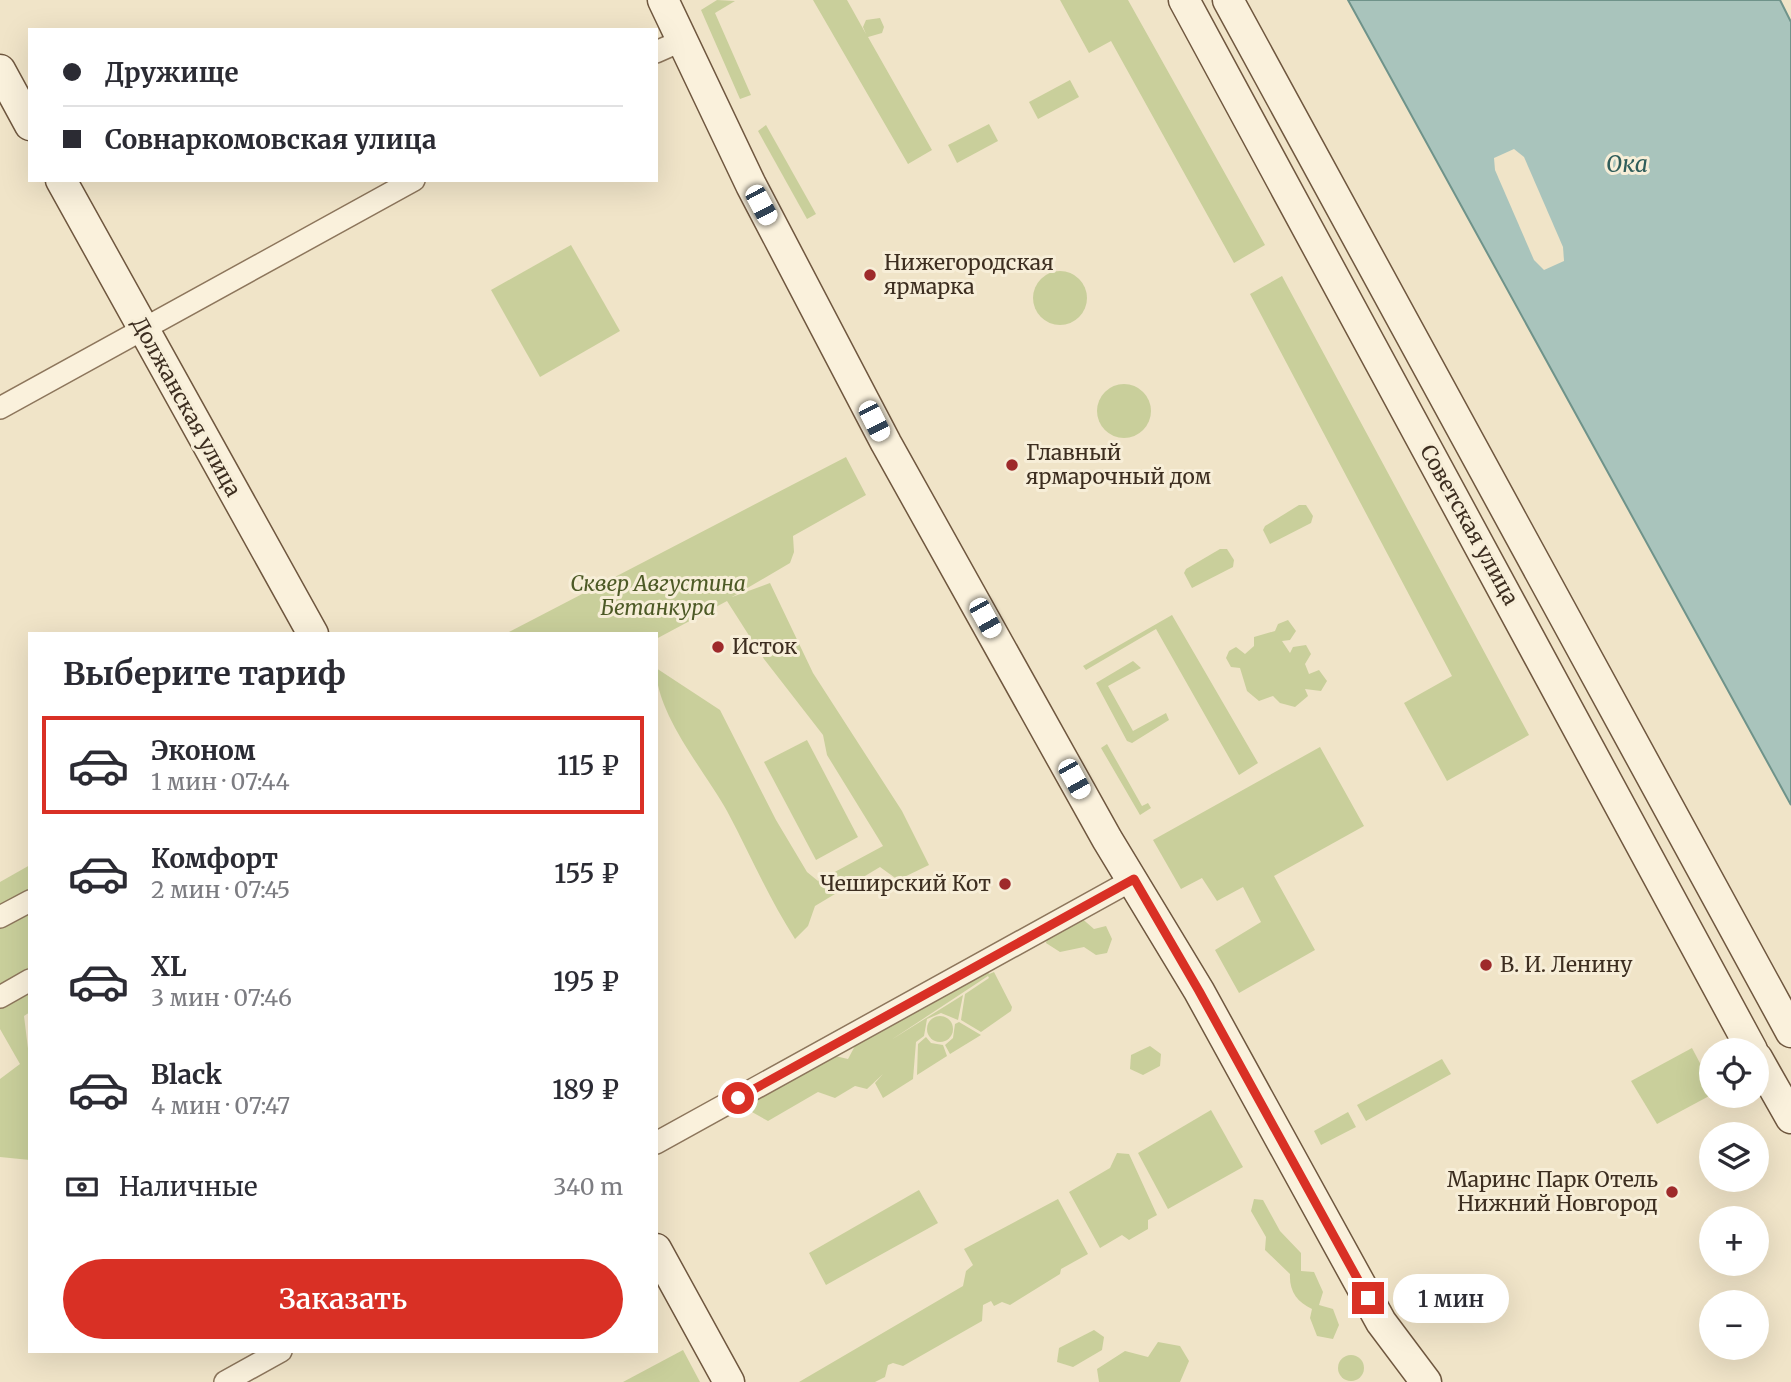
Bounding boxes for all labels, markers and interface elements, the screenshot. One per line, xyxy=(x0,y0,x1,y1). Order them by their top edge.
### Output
text: Дружище xyxy=(105,56,238,89)
text: Совнаркомовская улица xyxy=(105,123,437,156)
water label: Ока xyxy=(1606,149,1648,178)
car xyxy=(742,182,781,228)
place label: Нижегородская ярмарка xyxy=(884,249,1054,300)
marker: Нижегородская ярмарка xyxy=(862,267,878,283)
street label: Должанская улица xyxy=(126,312,247,501)
car xyxy=(856,398,893,444)
place label: Главный ярмарочный дом xyxy=(1026,439,1212,490)
street label: Советская улица xyxy=(1414,440,1525,610)
marker: Главный ярмарочный дом xyxy=(1004,457,1020,473)
park label: Сквер Августина Бетанкура xyxy=(570,570,746,621)
car xyxy=(966,595,1005,641)
place label: Исток xyxy=(732,633,797,660)
marker: Исток xyxy=(710,639,726,655)
text: Выберите тариф xyxy=(63,654,346,694)
icon: car xyxy=(67,734,130,797)
text: Эконом xyxy=(151,734,256,767)
text: 115 ₽ xyxy=(557,749,619,782)
car xyxy=(1055,756,1094,802)
text: 1 мин · 07:44 xyxy=(151,767,290,796)
icon: car xyxy=(67,842,130,905)
text: Комфорт xyxy=(151,842,278,875)
text: 155 ₽ xyxy=(554,857,619,890)
place label: Чеширский Кот xyxy=(820,870,991,897)
text: 2 мин · 07:45 xyxy=(151,875,290,904)
marker: Чеширский Кот xyxy=(997,876,1013,892)
icon: car xyxy=(67,950,130,1013)
text: XL xyxy=(151,950,187,983)
place label: В. И. Ленину xyxy=(1500,951,1633,978)
marker: В. И. Ленину xyxy=(1478,957,1494,973)
text: 195 ₽ xyxy=(553,965,619,998)
text: 3 мин · 07:46 xyxy=(151,983,292,1012)
map controls xyxy=(1699,1038,1769,1360)
button: locate xyxy=(1699,1038,1769,1108)
icon: car xyxy=(67,1058,130,1121)
text: Black xyxy=(151,1058,222,1091)
text: 189 ₽ xyxy=(552,1073,619,1106)
route start xyxy=(722,1082,754,1114)
text: 4 мин · 07:47 xyxy=(151,1091,290,1120)
button: layers xyxy=(1699,1122,1769,1192)
place label: Маринс Парк Отель Нижний Новгород xyxy=(1447,1166,1658,1217)
icon: cash xyxy=(63,1168,101,1206)
text: Наличные xyxy=(119,1170,257,1203)
text: 340 m xyxy=(553,1172,623,1201)
marker: Маринс Парк Отель Нижний Новгород xyxy=(1664,1184,1680,1200)
button: + xyxy=(1699,1206,1769,1276)
button: Заказать xyxy=(63,1259,623,1339)
callout: 1 мин xyxy=(1392,1274,1508,1322)
route end xyxy=(1352,1282,1384,1314)
text: 1 мин xyxy=(1418,1284,1484,1313)
button: − xyxy=(1699,1290,1769,1360)

